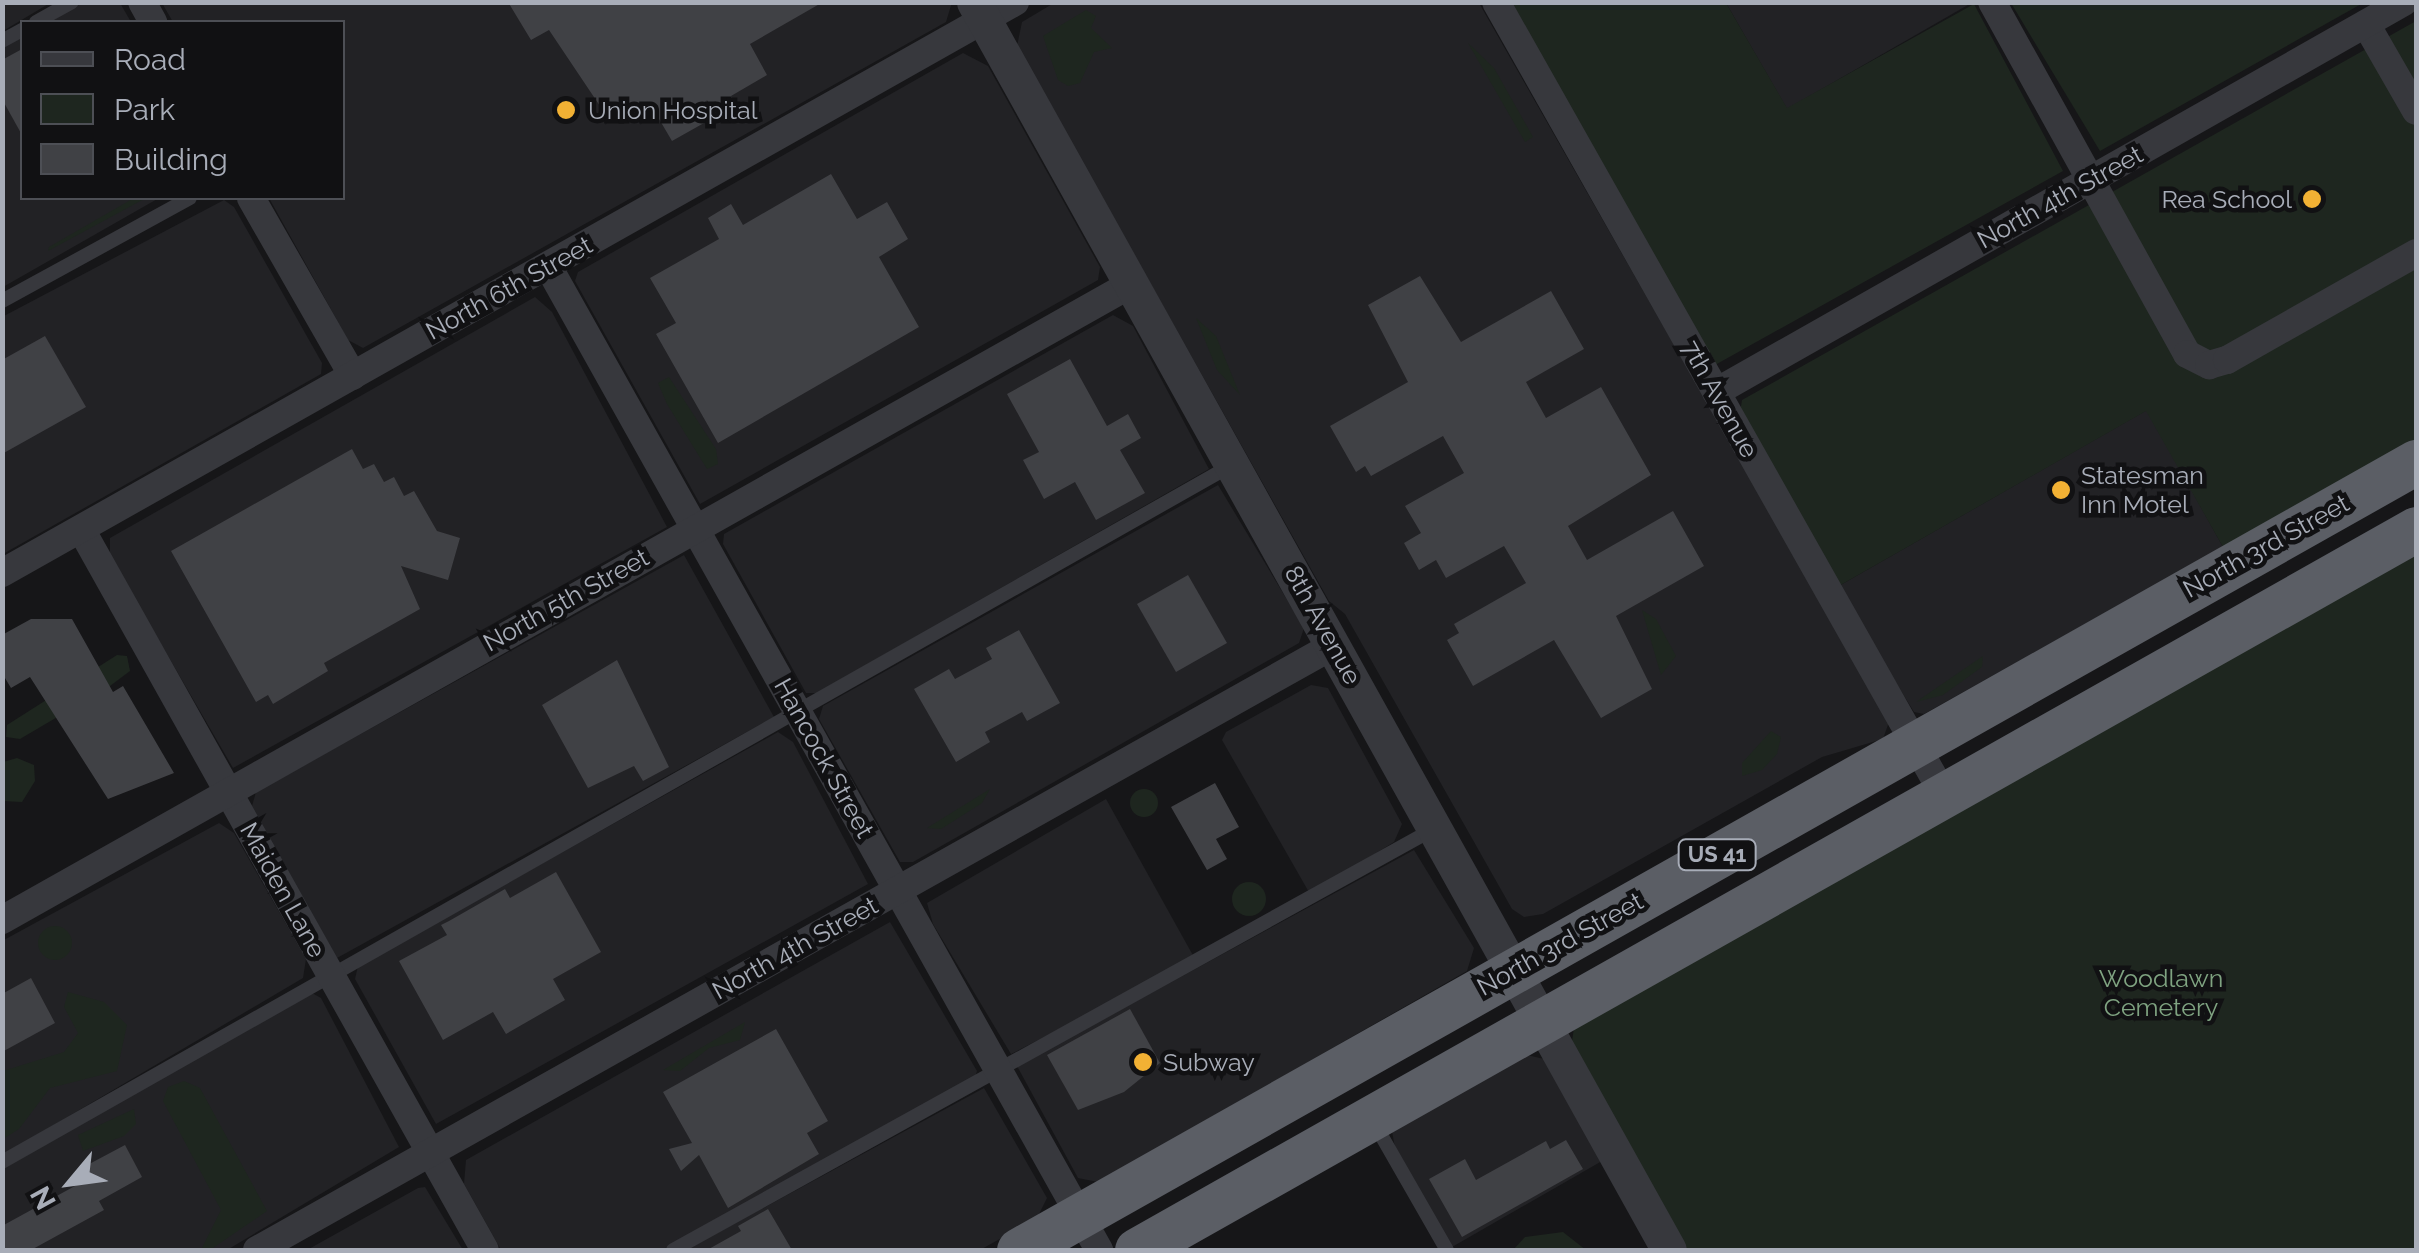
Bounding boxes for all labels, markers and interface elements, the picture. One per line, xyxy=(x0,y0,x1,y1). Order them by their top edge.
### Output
legend xyxy=(20,20,345,200)
text: Road xyxy=(114,42,186,77)
text: Park xyxy=(114,92,175,127)
place label: Union Hospital xyxy=(588,95,757,125)
marker: Union Hospital xyxy=(553,97,579,123)
street label: North 4th Street xyxy=(1972,139,2148,255)
text: Building xyxy=(114,142,228,177)
place label: Rea School xyxy=(2161,184,2292,214)
marker: Rea School xyxy=(2301,188,2323,210)
street label: North 6th Street xyxy=(420,230,598,346)
street label: 7th Avenue xyxy=(1675,335,1765,463)
place label: Statesman Inn Motel xyxy=(2081,461,2204,520)
marker: Statesman Inn Motel xyxy=(2050,479,2072,501)
street label: North 3rd Street xyxy=(2178,488,2354,604)
street label: North 5th Street xyxy=(478,542,654,658)
street label: 8th Avenue xyxy=(1278,560,1368,690)
street label: Hancock Street xyxy=(768,673,880,843)
street label: Maiden Lane xyxy=(234,817,332,963)
road number: US 41 xyxy=(1677,838,1757,872)
street label: North 3rd Street xyxy=(1472,886,1648,1002)
street label: North 4th Street xyxy=(707,890,883,1006)
park label: Woodlawn Cemetery xyxy=(2099,964,2223,1023)
place label: Subway xyxy=(1163,1047,1255,1077)
marker: Subway xyxy=(1132,1051,1154,1073)
north arrow xyxy=(20,1133,120,1233)
text: N xyxy=(24,1180,63,1215)

